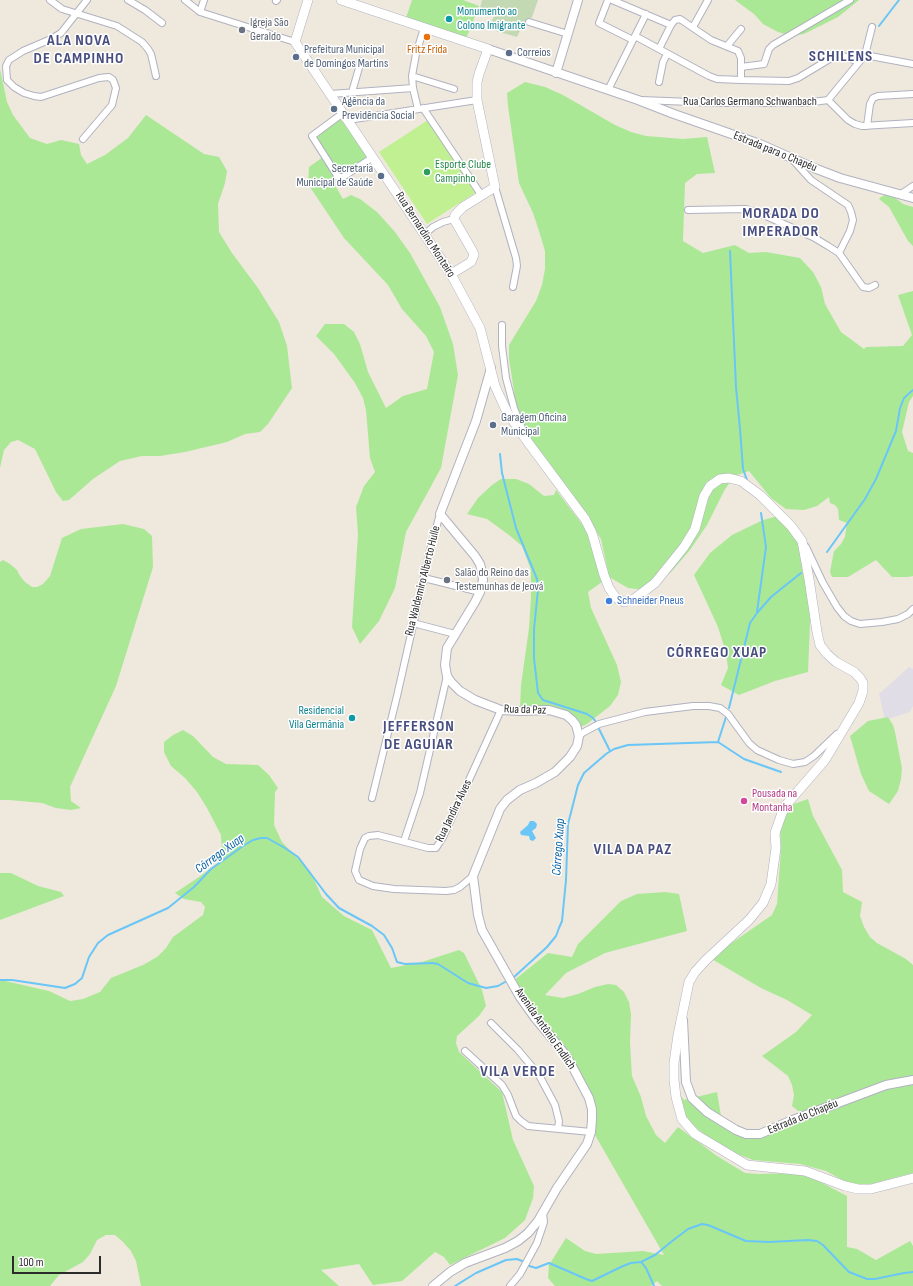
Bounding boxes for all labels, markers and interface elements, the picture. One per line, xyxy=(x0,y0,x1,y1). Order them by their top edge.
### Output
place label: Monumento ao Colono Imigrante xyxy=(457,5,526,33)
marker: Monumento ao Colono Imigrante xyxy=(444,14,454,24)
place label: Igreja São Geraldo xyxy=(250,16,289,44)
marker: Igreja São Geraldo xyxy=(237,25,247,35)
district label: ALA NOVA DE CAMPINHO xyxy=(34,31,124,69)
marker: Fritz Frida xyxy=(422,32,432,42)
place label: Prefeitura Municipal de Domingos Martins xyxy=(304,43,388,71)
place label: Fritz Frida xyxy=(407,43,447,57)
place label: Correios xyxy=(517,46,551,60)
district label: SCHILENS xyxy=(809,47,873,67)
marker: Correios xyxy=(504,48,514,58)
marker: Prefeitura Municipal de Domingos Martins xyxy=(291,52,301,62)
place label: Agência da Previdência Social xyxy=(342,95,414,123)
street label: Rua Carlos Germano Schwanbach xyxy=(683,95,817,109)
marker: Agência da Previdência Social xyxy=(329,104,339,114)
street label: Estrada para o Chapéu xyxy=(731,129,819,175)
place label: Esporte Clube Campinho xyxy=(435,158,491,186)
place label: Secretaria Municipal de Saúde xyxy=(296,162,373,190)
marker: Esporte Clube Campinho xyxy=(422,167,432,177)
marker: Secretaria Municipal de Saúde xyxy=(376,171,386,181)
street label: Rua Bernardino Monteiro xyxy=(392,190,458,280)
district label: MORADA DO IMPERADOR xyxy=(742,204,820,242)
place label: Garagem Oficina Municipal xyxy=(501,411,567,439)
marker: Garagem Oficina Municipal xyxy=(488,420,498,430)
street label: Rua Waldemiro Alberto Hulle xyxy=(402,524,444,638)
place label: Salão do Reino das Testemunhas de Jeová xyxy=(455,566,543,594)
marker: Salão do Reino das Testemunhas de Jeová xyxy=(442,575,452,585)
place label: Schneider Pneus xyxy=(617,594,684,608)
marker: Schneider Pneus xyxy=(604,596,614,606)
district label: CÓRREGO XUAP xyxy=(667,643,767,663)
street label: Rua da Paz xyxy=(504,702,546,718)
place label: Residencial Vila Germânia xyxy=(289,704,344,732)
marker: Residencial Vila Germânia xyxy=(347,713,357,723)
district label: JEFFERSON DE AGUIAR xyxy=(383,717,455,755)
street label: Rua Jandira Alves xyxy=(433,777,475,845)
place label: Pousada na Montanha xyxy=(752,787,797,815)
marker: Pousada na Montanha xyxy=(739,796,749,806)
water label: Córrego Xuap xyxy=(549,818,569,876)
water label: Córrego Xuap xyxy=(192,831,248,877)
district label: VILA DA PAZ xyxy=(594,840,672,860)
street label: Avenida Antônio Endlich xyxy=(511,985,579,1073)
district label: VILA VERDE xyxy=(480,1062,556,1082)
street label: Estrada do Chapéu xyxy=(766,1096,840,1138)
scale bar xyxy=(14,1248,103,1274)
text: 100 m xyxy=(19,1255,44,1270)

